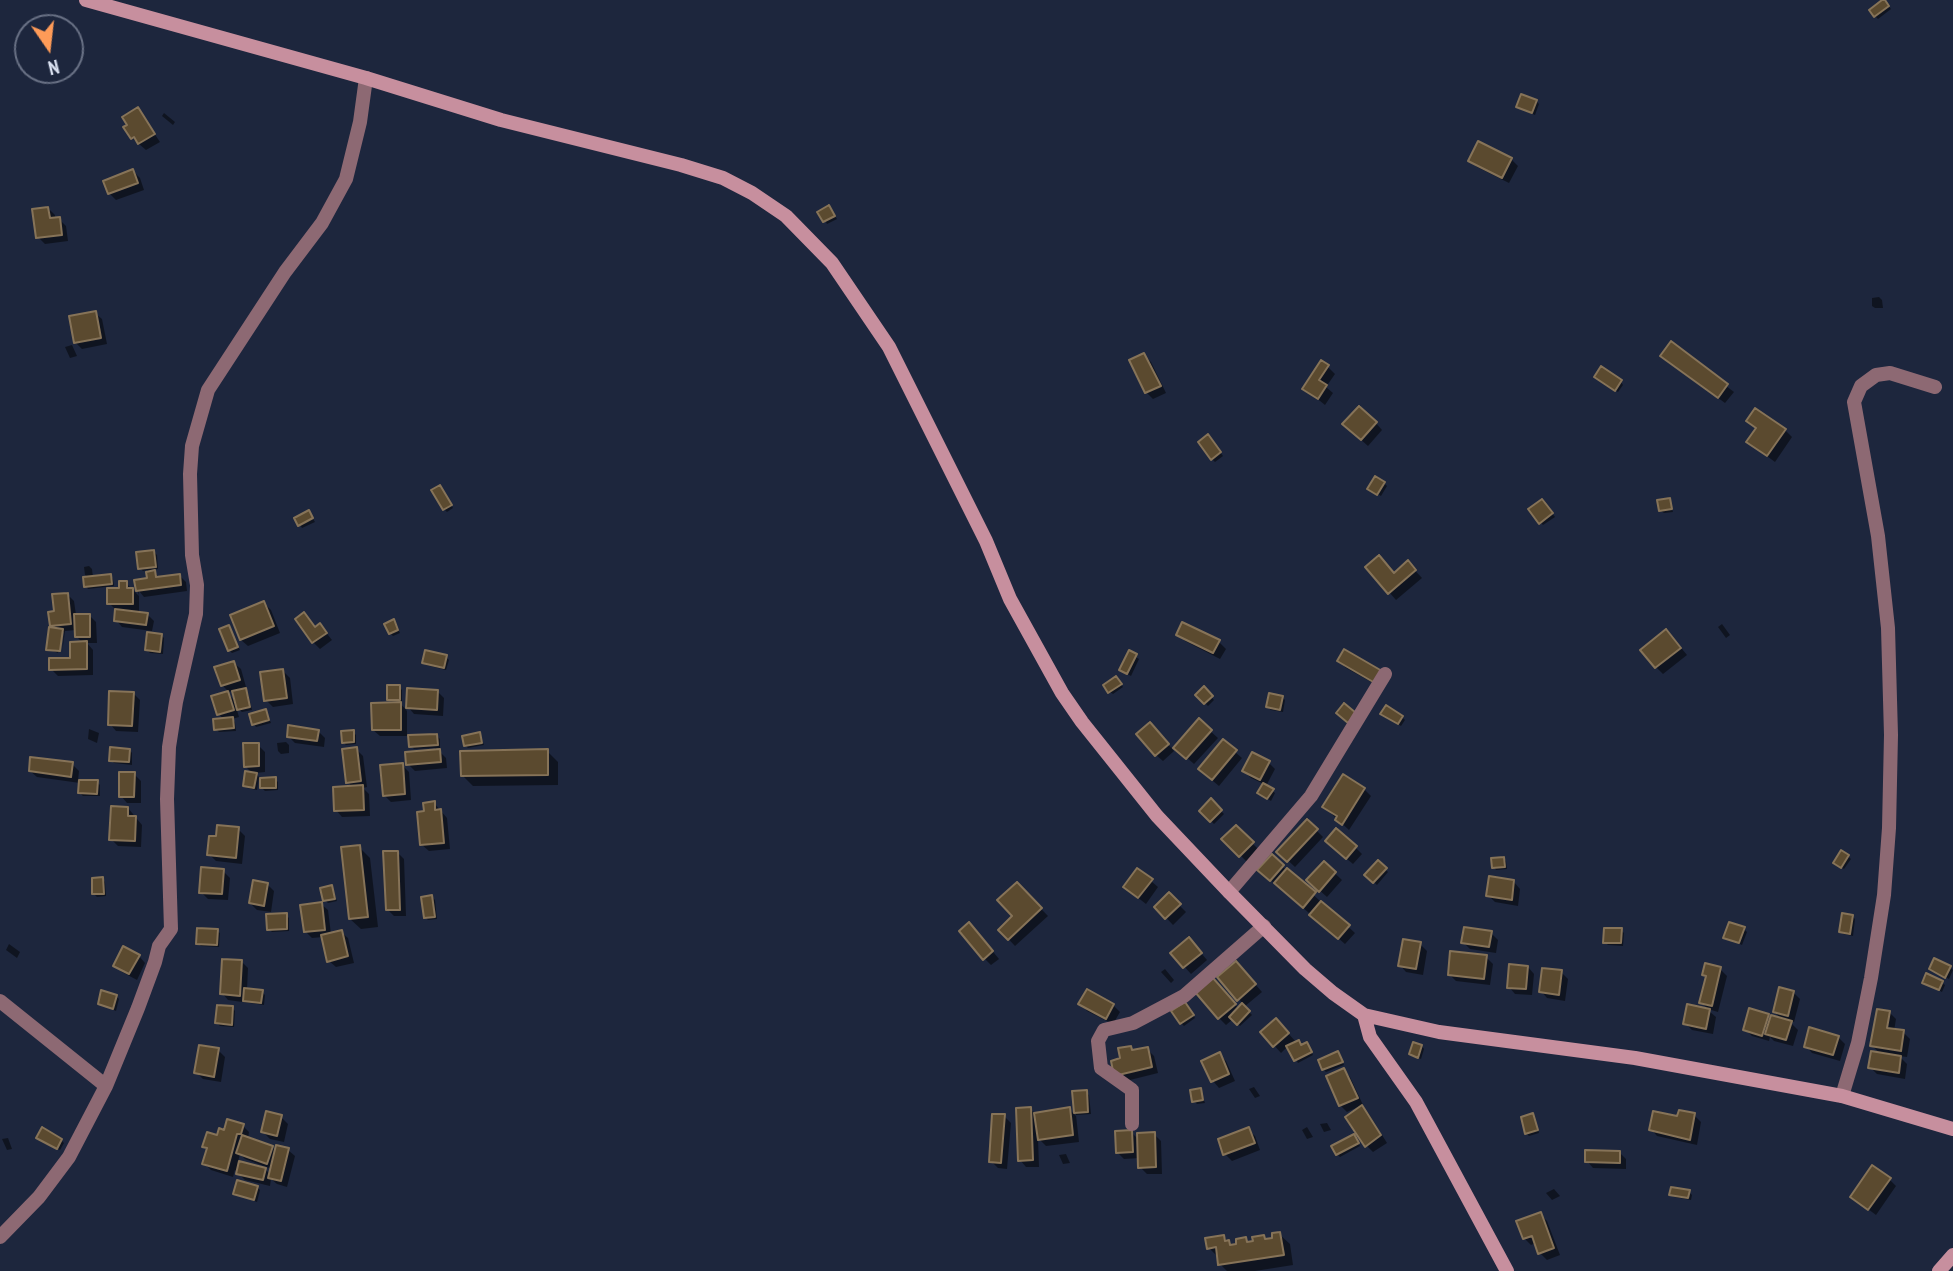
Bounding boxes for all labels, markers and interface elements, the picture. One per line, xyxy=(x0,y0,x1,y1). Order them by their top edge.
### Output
north arrow xyxy=(14,14,84,84)
text: N xyxy=(46,55,61,80)

